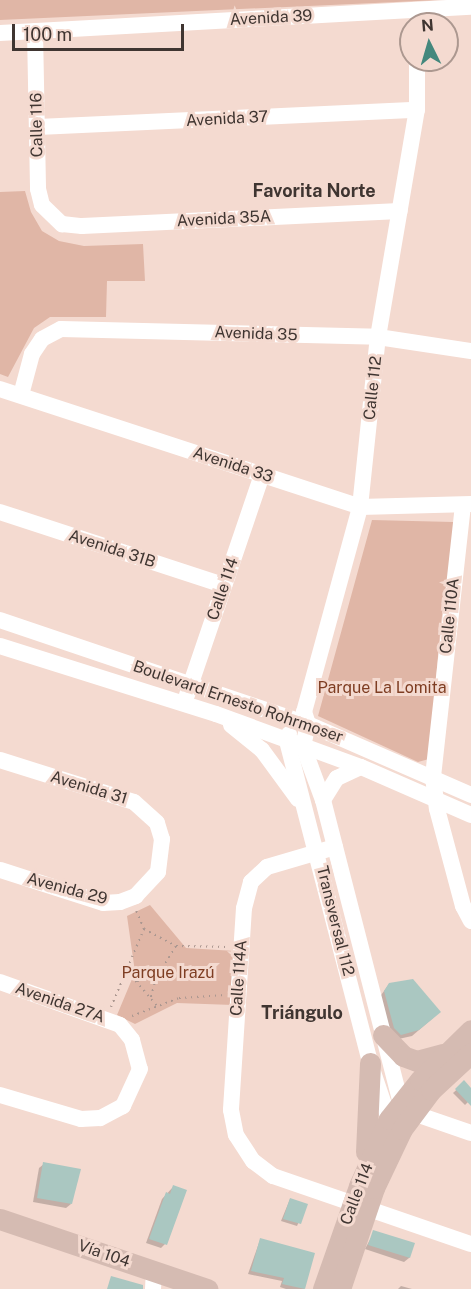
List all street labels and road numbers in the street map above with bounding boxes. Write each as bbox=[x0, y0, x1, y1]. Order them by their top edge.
street label: Avenida 39 bbox=[229, 6, 313, 30]
street label: Calle 116 bbox=[27, 92, 47, 158]
street label: Avenida 37 bbox=[185, 107, 269, 131]
street label: Avenida 35A bbox=[176, 207, 272, 231]
street label: Avenida 35 bbox=[214, 323, 298, 345]
street label: Calle 112 bbox=[360, 355, 386, 421]
street label: Avenida 33 bbox=[191, 443, 275, 487]
street label: Avenida 31B bbox=[66, 526, 158, 572]
street label: Calle 114 bbox=[203, 555, 243, 623]
street label: Calle 110A bbox=[436, 577, 464, 655]
street label: Boulevard Ernesto Rohrmoser bbox=[130, 657, 346, 747]
street label: Avenida 31 bbox=[48, 767, 130, 809]
street label: Transversal 112 bbox=[312, 864, 358, 978]
street label: Avenida 29 bbox=[25, 869, 109, 909]
street label: Calle 114A bbox=[227, 939, 251, 1017]
street label: Avenida 27A bbox=[13, 979, 107, 1027]
street label: Calle 114 bbox=[336, 1160, 378, 1228]
street label: Vía 104 bbox=[76, 1236, 132, 1272]

